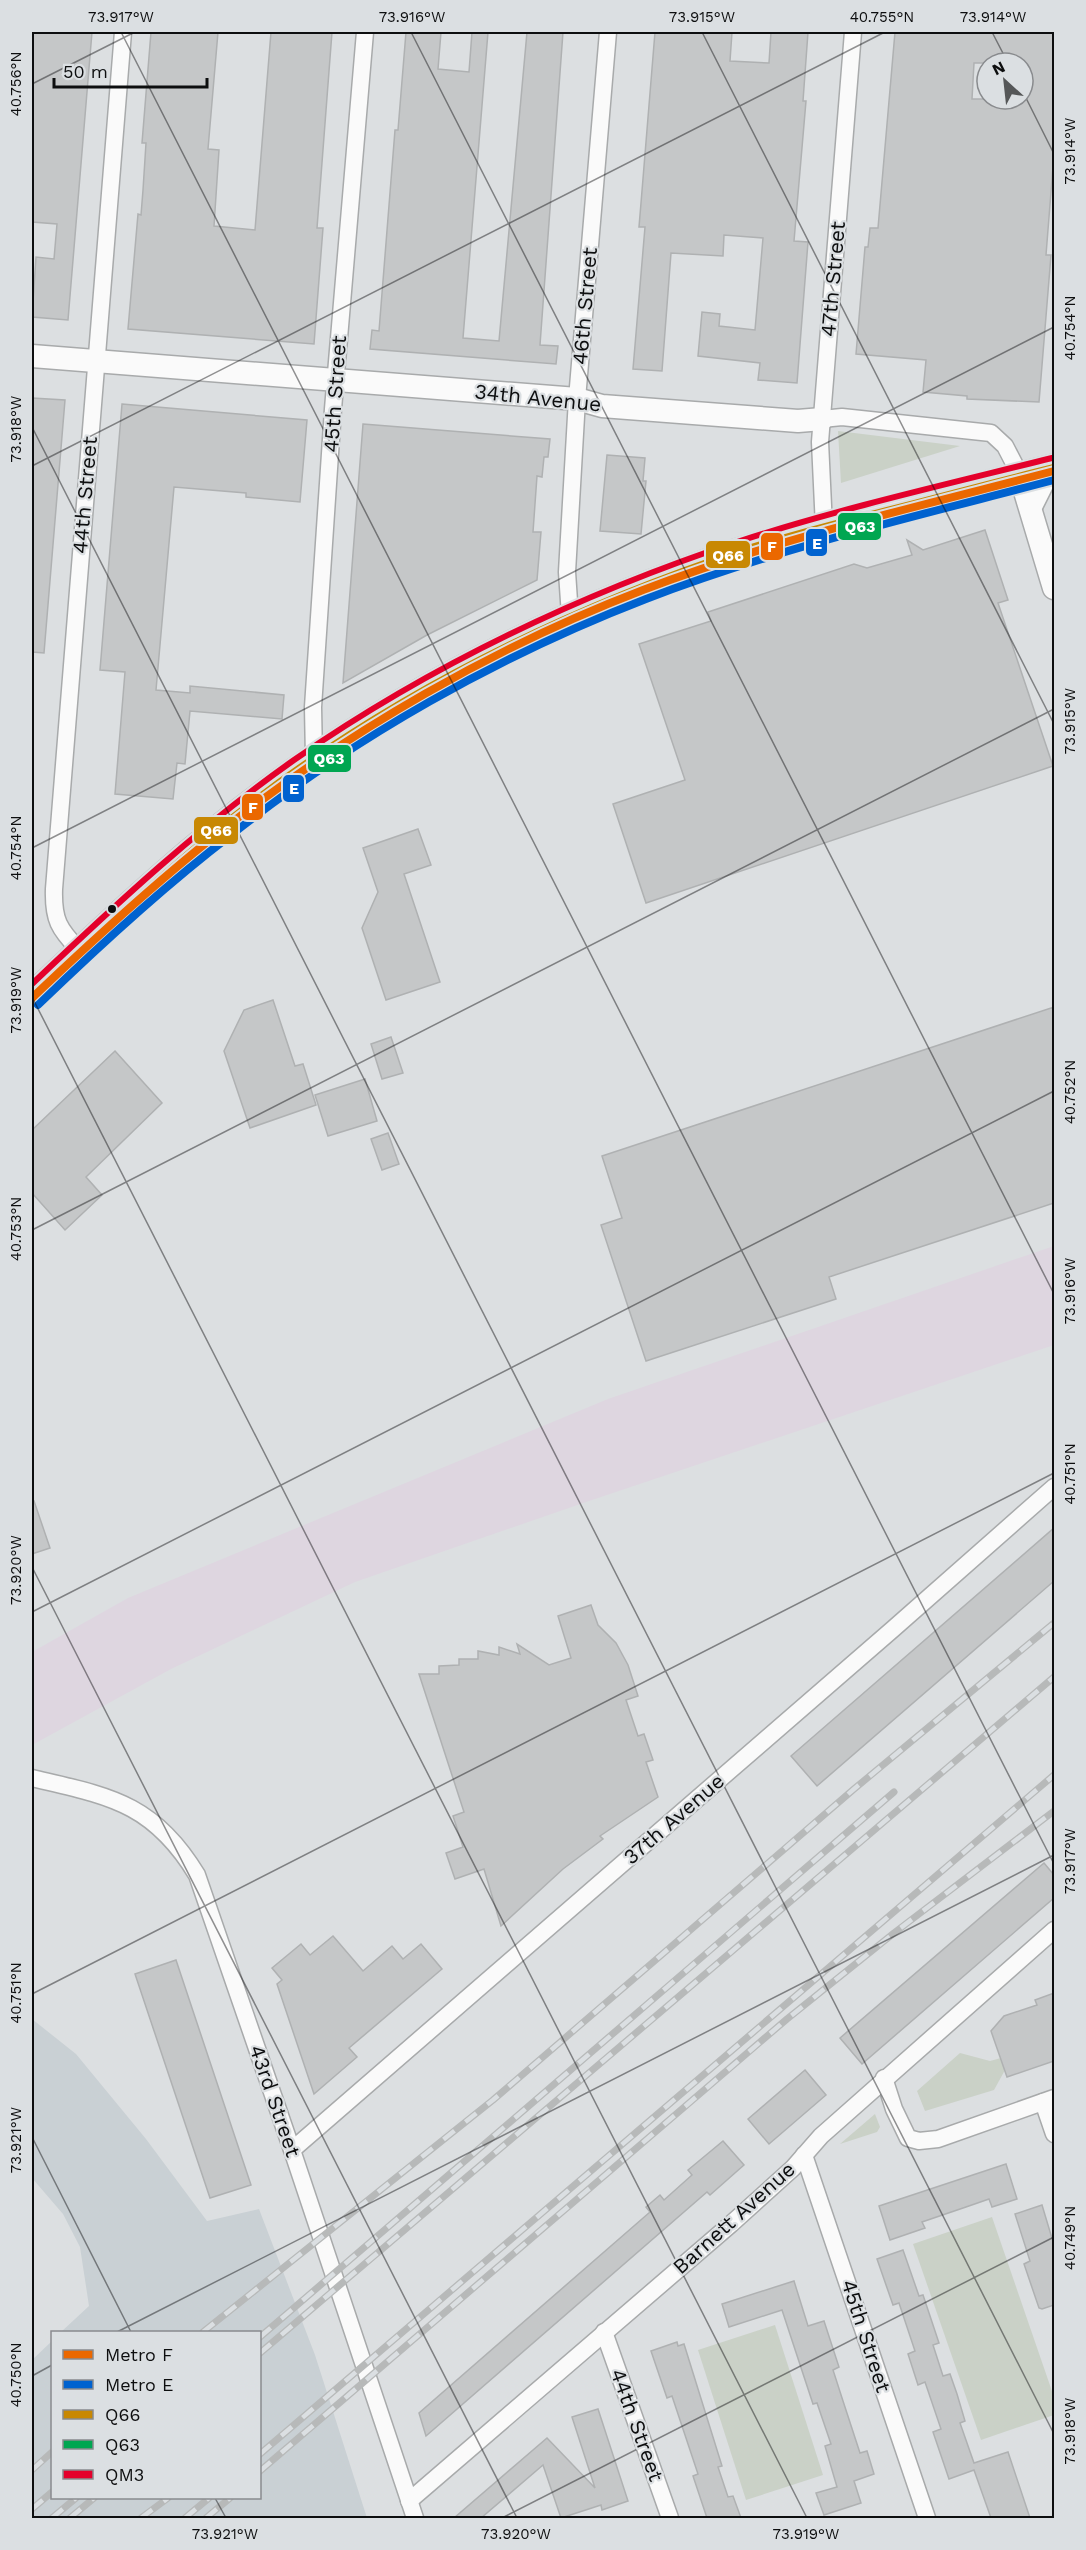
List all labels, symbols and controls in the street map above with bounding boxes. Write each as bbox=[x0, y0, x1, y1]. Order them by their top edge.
text: 73.917°W bbox=[88, 8, 154, 26]
text: 73.916°W bbox=[379, 8, 445, 26]
text: 73.915°W bbox=[669, 8, 735, 26]
text: 40.755°N bbox=[850, 8, 914, 26]
text: 73.914°W bbox=[960, 8, 1026, 26]
scale bar bbox=[54, 51, 207, 89]
north arrow bbox=[975, 51, 1035, 111]
text: 40.756°N bbox=[7, 52, 25, 117]
text: N bbox=[989, 57, 1008, 79]
text: 50 m bbox=[63, 61, 108, 82]
text: 73.914°W bbox=[1061, 118, 1079, 184]
street label: 47th Street bbox=[815, 220, 850, 338]
street label: 46th Street bbox=[567, 246, 602, 366]
text: 40.754°N bbox=[1061, 295, 1079, 361]
street label: 45th Street bbox=[318, 334, 351, 453]
street label: 34th Avenue bbox=[473, 378, 603, 417]
text: 73.918°W bbox=[7, 396, 25, 462]
street label: 44th Street bbox=[67, 435, 102, 555]
line badge: Q63 bbox=[837, 512, 882, 541]
text: Q63 bbox=[844, 517, 876, 536]
line badge: E bbox=[805, 528, 828, 557]
line badge: F bbox=[760, 532, 784, 561]
text: E bbox=[812, 534, 822, 553]
text: F bbox=[767, 537, 777, 556]
line badge: Q66 bbox=[705, 540, 751, 569]
text: Q66 bbox=[712, 546, 744, 565]
text: 73.915°W bbox=[1061, 688, 1079, 754]
line badge: Q63 bbox=[307, 744, 352, 773]
text: Q63 bbox=[313, 749, 345, 768]
line badge: E bbox=[282, 774, 305, 803]
text: E bbox=[289, 779, 299, 798]
line badge: F bbox=[241, 793, 264, 821]
text: F bbox=[248, 798, 258, 817]
text: 40.754°N bbox=[7, 815, 25, 881]
line badge: Q66 bbox=[193, 816, 239, 845]
text: Q66 bbox=[200, 821, 232, 840]
unlabelled marker bbox=[106, 903, 118, 915]
text: 73.919°W bbox=[7, 967, 25, 1033]
text: 40.752°N bbox=[1061, 1060, 1079, 1124]
text: 40.753°N bbox=[7, 1197, 25, 1261]
text: 73.916°W bbox=[1061, 1258, 1079, 1324]
text: 40.751°N bbox=[1061, 1443, 1079, 1505]
text: 73.920°W bbox=[7, 1535, 25, 1605]
street label: 37th Avenue bbox=[618, 1768, 729, 1869]
text: 73.917°W bbox=[1061, 1828, 1079, 1894]
text: 40.751°N bbox=[7, 1962, 25, 2024]
street label: 43rd Street bbox=[245, 2042, 306, 2160]
text: 73.921°W bbox=[7, 2107, 25, 2173]
street label: Barnett Avenue bbox=[667, 2156, 800, 2279]
text: 40.749°N bbox=[1061, 2206, 1079, 2270]
street label: 45th Street bbox=[836, 2276, 897, 2396]
legend bbox=[51, 2331, 261, 2499]
text: 40.750°N bbox=[7, 2342, 25, 2408]
text: Metro F bbox=[105, 2344, 173, 2365]
street label: 44th Street bbox=[606, 2365, 669, 2485]
text: Metro E bbox=[105, 2374, 173, 2395]
text: 73.918°W bbox=[1061, 2398, 1079, 2464]
text: Q66 bbox=[105, 2404, 140, 2425]
text: Q63 bbox=[105, 2434, 140, 2455]
text: QM3 bbox=[105, 2464, 144, 2485]
text: 73.921°W bbox=[192, 2525, 258, 2543]
text: 73.920°W bbox=[481, 2525, 551, 2543]
text: 73.919°W bbox=[773, 2525, 839, 2543]

